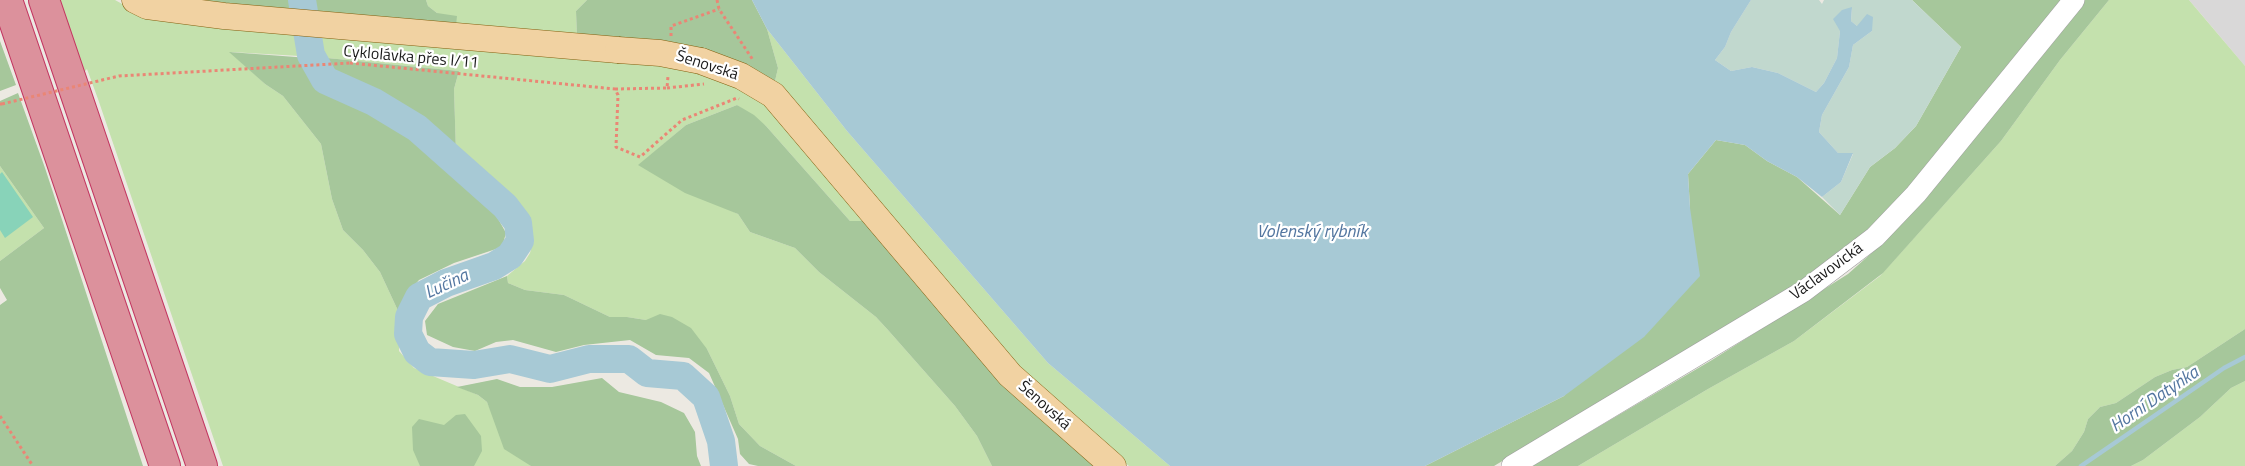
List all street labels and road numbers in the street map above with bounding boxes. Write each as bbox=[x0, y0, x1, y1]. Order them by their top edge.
street label: Cyklolávka přes I/11 bbox=[343, 43, 479, 73]
street label: Šenovská bbox=[673, 47, 741, 85]
street label: Václavovická bbox=[1787, 239, 1867, 305]
street label: Šenovská bbox=[1014, 377, 1074, 435]

